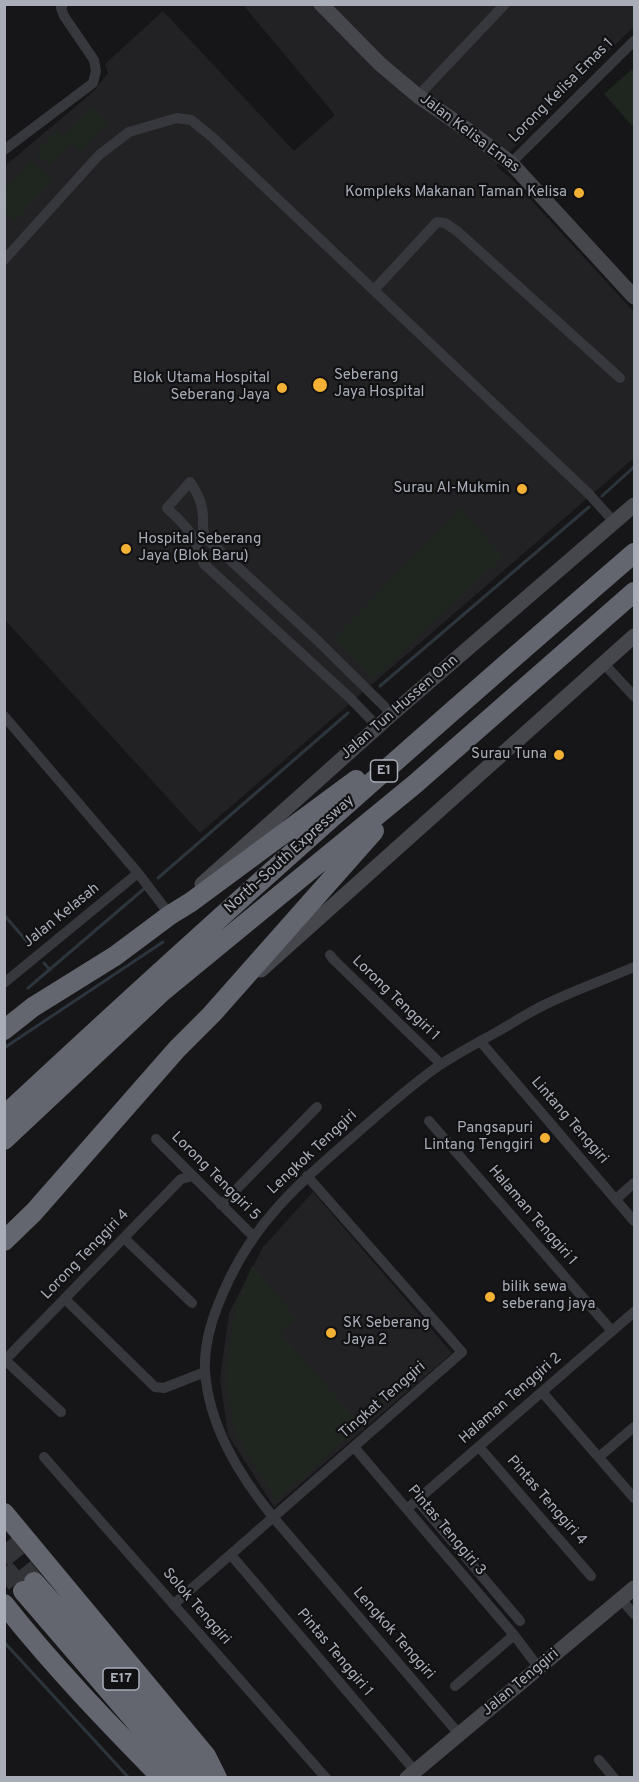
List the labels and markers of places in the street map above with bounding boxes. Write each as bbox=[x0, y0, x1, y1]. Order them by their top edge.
place label: Kompleks Makanan Taman Kelisa bbox=[345, 184, 567, 202]
marker: Kompleks Makanan Taman Kelisa bbox=[572, 186, 586, 200]
place label: Seberang Jaya Hospital bbox=[334, 367, 425, 402]
place label: Blok Utama Hospital Seberang Jaya bbox=[133, 370, 270, 405]
marker: Seberang Jaya Hospital bbox=[311, 376, 329, 394]
marker: Blok Utama Hospital Seberang Jaya bbox=[275, 381, 289, 395]
place label: Surau Al-Mukmin bbox=[394, 480, 510, 498]
marker: Surau Al-Mukmin bbox=[515, 482, 529, 496]
place label: Hospital Seberang Jaya (Blok Baru) bbox=[138, 531, 261, 566]
marker: Hospital Seberang Jaya (Blok Baru) bbox=[119, 542, 133, 556]
place label: Surau Tuna bbox=[471, 746, 547, 764]
marker: Surau Tuna bbox=[552, 748, 566, 762]
place label: Pangsapuri Lintang Tenggiri bbox=[424, 1120, 533, 1155]
marker: Pangsapuri Lintang Tenggiri bbox=[538, 1131, 552, 1145]
place label: bilik sewa seberang jaya bbox=[502, 1279, 595, 1314]
marker: bilik sewa seberang jaya bbox=[483, 1290, 497, 1304]
place label: SK Seberang Jaya 2 bbox=[343, 1315, 430, 1350]
marker: SK Seberang Jaya 2 bbox=[324, 1326, 338, 1340]

